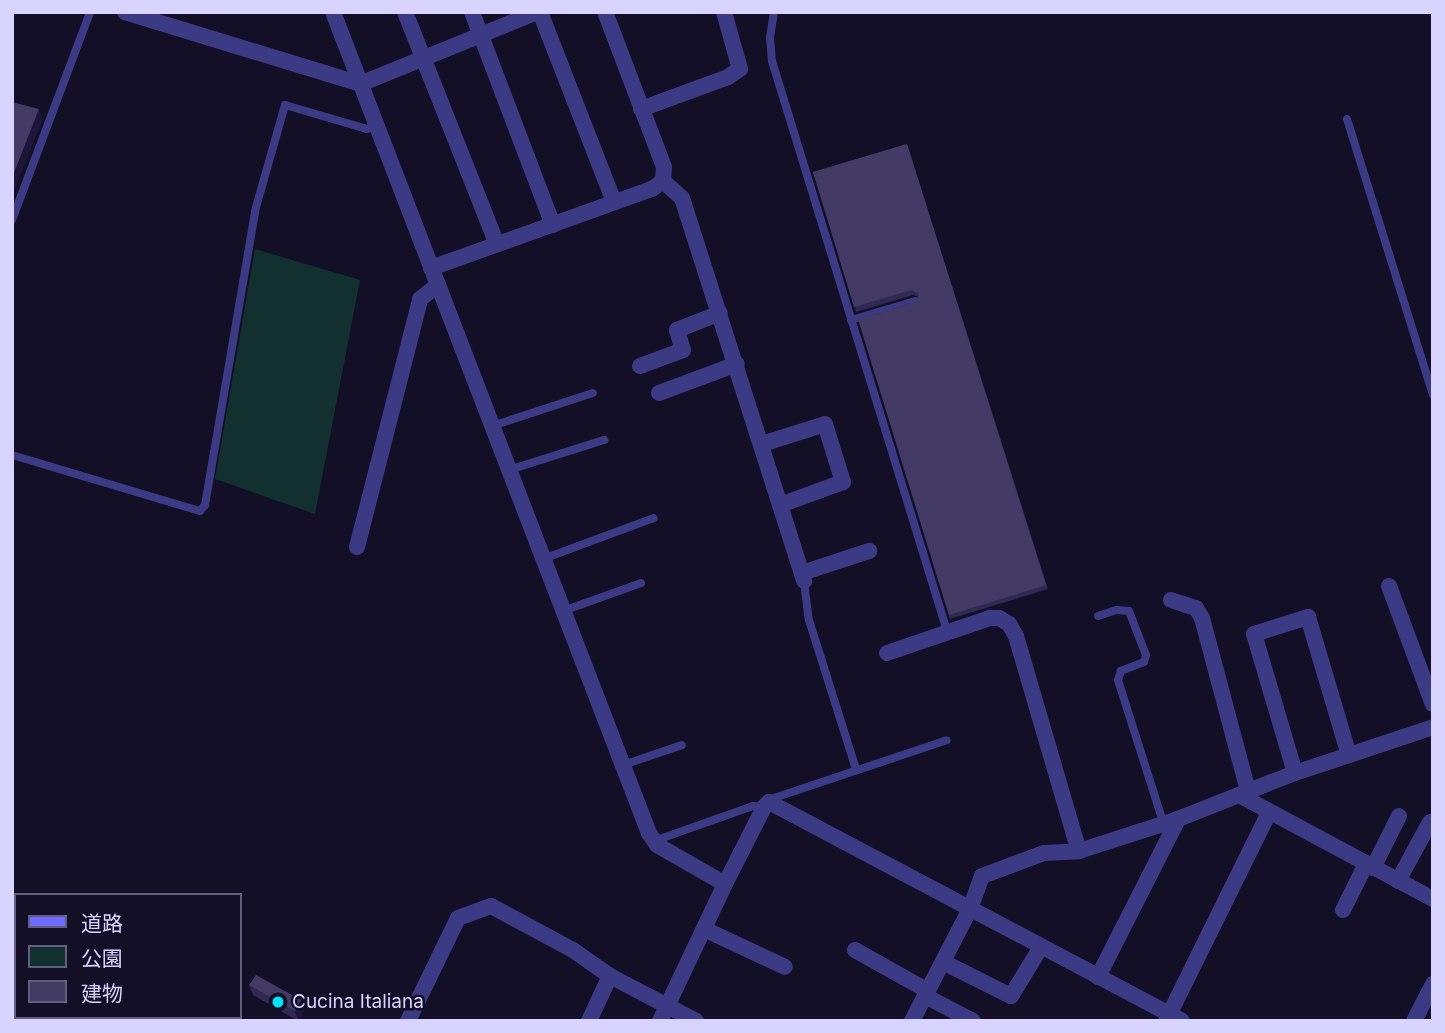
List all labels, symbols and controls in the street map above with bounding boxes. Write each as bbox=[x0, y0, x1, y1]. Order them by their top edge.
legend bbox=[14, 893, 242, 1019]
text: 道路 bbox=[81, 911, 123, 936]
text: 公園 bbox=[81, 946, 123, 971]
text: 建物 bbox=[81, 981, 123, 1006]
place label: Cucina Italiana bbox=[292, 991, 424, 1013]
marker: Cucina Italiana bbox=[270, 994, 286, 1010]

